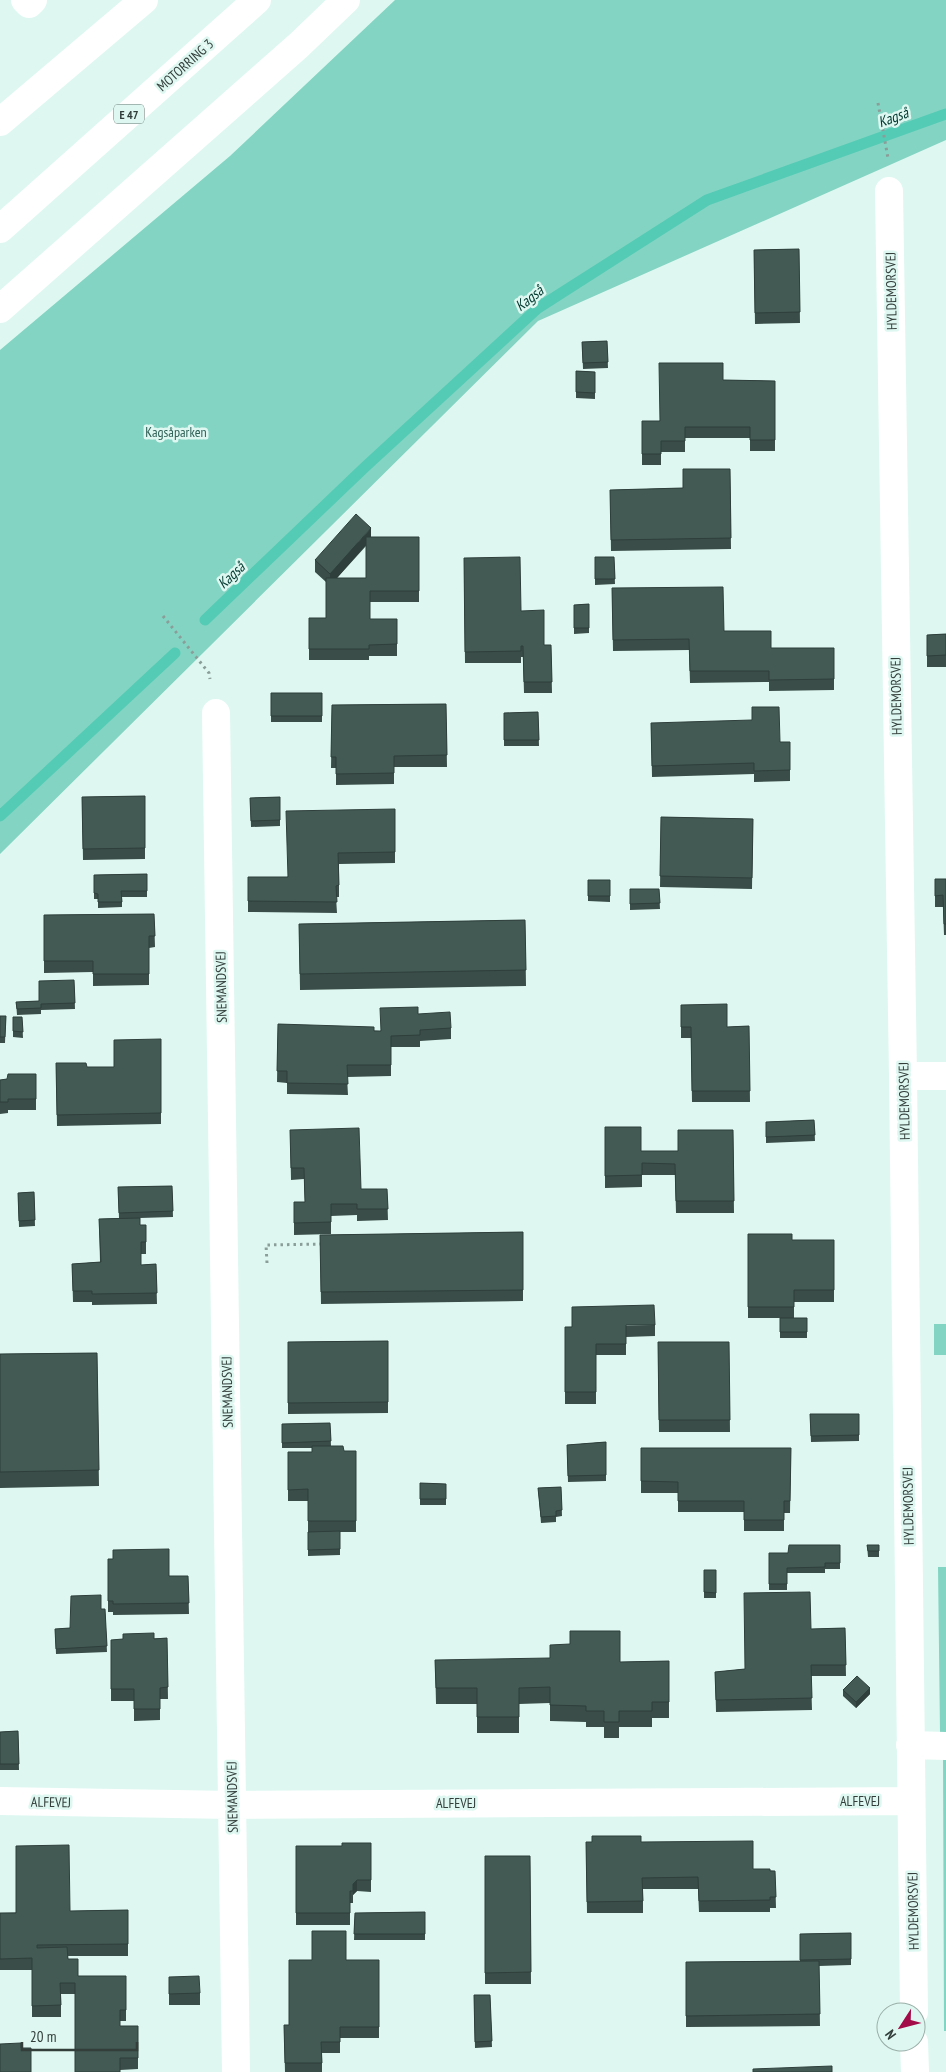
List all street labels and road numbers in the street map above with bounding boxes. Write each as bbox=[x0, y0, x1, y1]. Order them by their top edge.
street label: MOTORRING 3 bbox=[153, 35, 217, 95]
road number: E 47 bbox=[114, 105, 144, 124]
street label: HYLDEMORSVEJ bbox=[881, 252, 901, 330]
street label: HYLDEMORSVEJ bbox=[886, 657, 906, 735]
street label: SNEMANDSVEJ bbox=[211, 951, 231, 1023]
street label: HYLDEMORSVEJ bbox=[894, 1062, 914, 1140]
street label: SNEMANDSVEJ bbox=[217, 1356, 237, 1428]
street label: HYLDEMORSVEJ bbox=[898, 1467, 918, 1545]
street label: SNEMANDSVEJ bbox=[222, 1761, 242, 1833]
street label: ALFEVEJ bbox=[840, 1792, 880, 1810]
street label: ALFEVEJ bbox=[31, 1793, 71, 1811]
street label: ALFEVEJ bbox=[436, 1794, 476, 1812]
street label: HYLDEMORSVEJ bbox=[903, 1872, 923, 1950]

